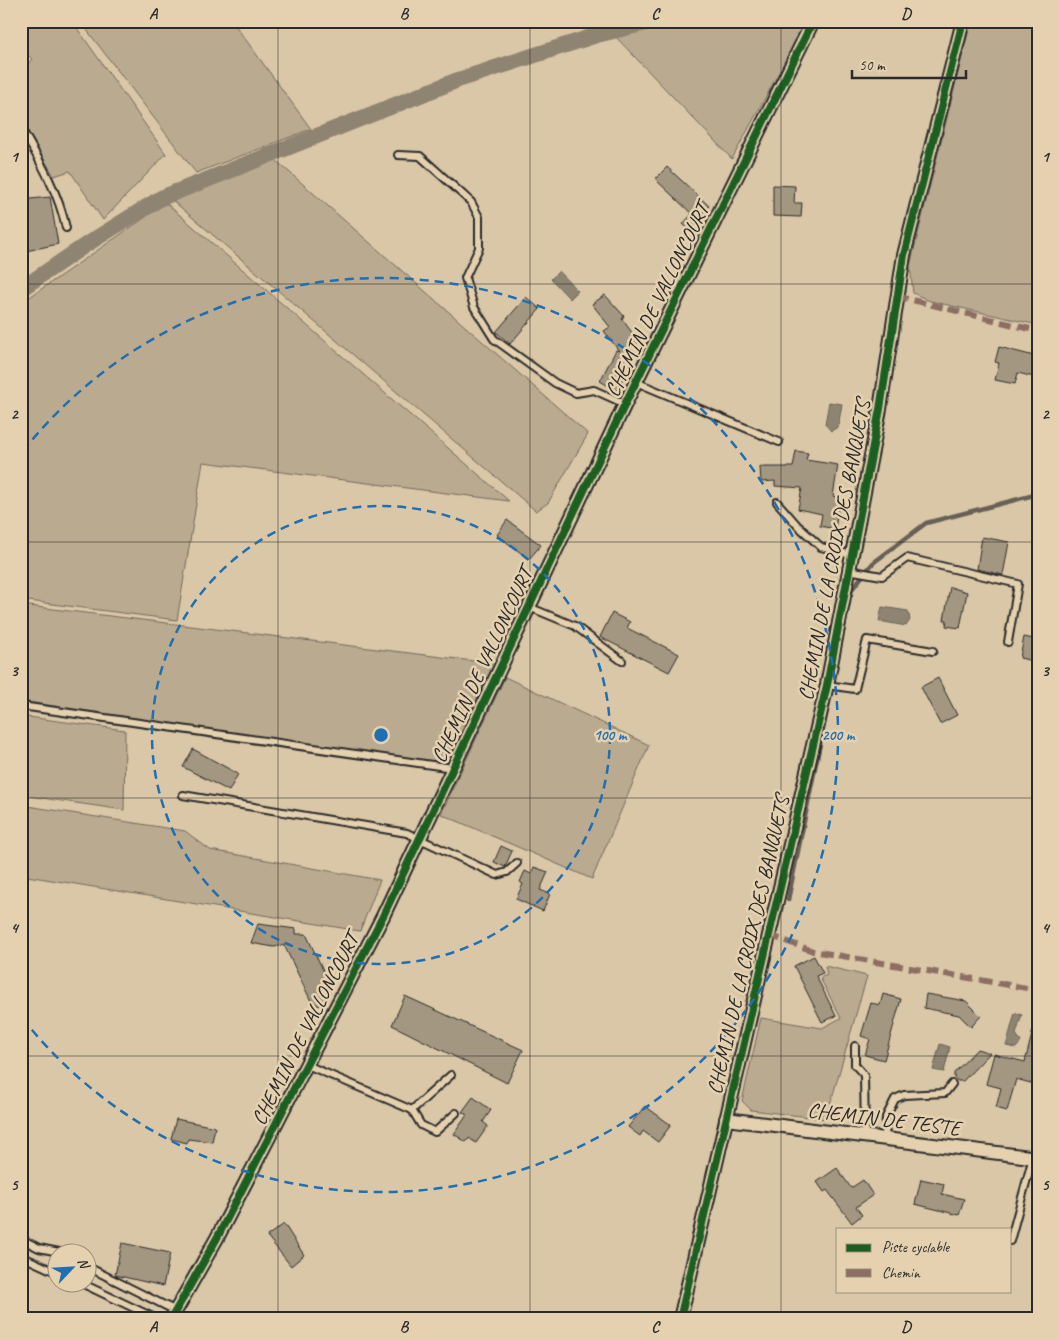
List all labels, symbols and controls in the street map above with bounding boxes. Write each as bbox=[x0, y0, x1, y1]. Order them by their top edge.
text: A bbox=[149, 4, 159, 24]
text: B bbox=[400, 4, 410, 24]
text: C bbox=[651, 4, 661, 24]
text: D bbox=[901, 4, 912, 24]
scale bar bbox=[852, 48, 965, 80]
text: 50 m bbox=[859, 56, 886, 75]
text: 1 bbox=[10, 147, 19, 167]
text: 1 bbox=[1041, 147, 1050, 167]
street label: CHEMIN DE VALLONCOURT bbox=[599, 194, 717, 401]
street label: CHEMIN DE LA CROIX DES BANQUETS bbox=[792, 394, 877, 702]
text: 2 bbox=[10, 404, 19, 424]
text: 2 bbox=[1041, 404, 1050, 424]
street label: CHEMIN DE VALLONCOURT bbox=[425, 559, 541, 766]
text: 3 bbox=[10, 661, 19, 681]
text: 3 bbox=[1041, 661, 1050, 681]
centre of rings bbox=[372, 726, 390, 744]
text: 100 m bbox=[594, 726, 628, 745]
text: 200 m bbox=[822, 726, 856, 745]
street label: CHEMIN DE LA CROIX DES BANQUETS bbox=[701, 790, 796, 1097]
text: 4 bbox=[10, 918, 19, 938]
text: 4 bbox=[1041, 918, 1050, 938]
street label: CHEMIN DE VALLONCOURT bbox=[245, 924, 367, 1129]
street label: CHEMIN DE TESTE bbox=[806, 1097, 964, 1142]
text: 5 bbox=[11, 1175, 20, 1195]
text: 5 bbox=[1042, 1175, 1051, 1195]
legend bbox=[836, 1228, 1012, 1292]
text: Piste cyclable bbox=[882, 1238, 950, 1257]
north arrow bbox=[48, 1242, 98, 1292]
text: N bbox=[74, 1255, 94, 1272]
text: Chemin bbox=[882, 1264, 921, 1283]
text: A bbox=[149, 1317, 159, 1337]
text: B bbox=[400, 1317, 410, 1337]
text: C bbox=[651, 1317, 661, 1337]
text: D bbox=[901, 1317, 912, 1337]

